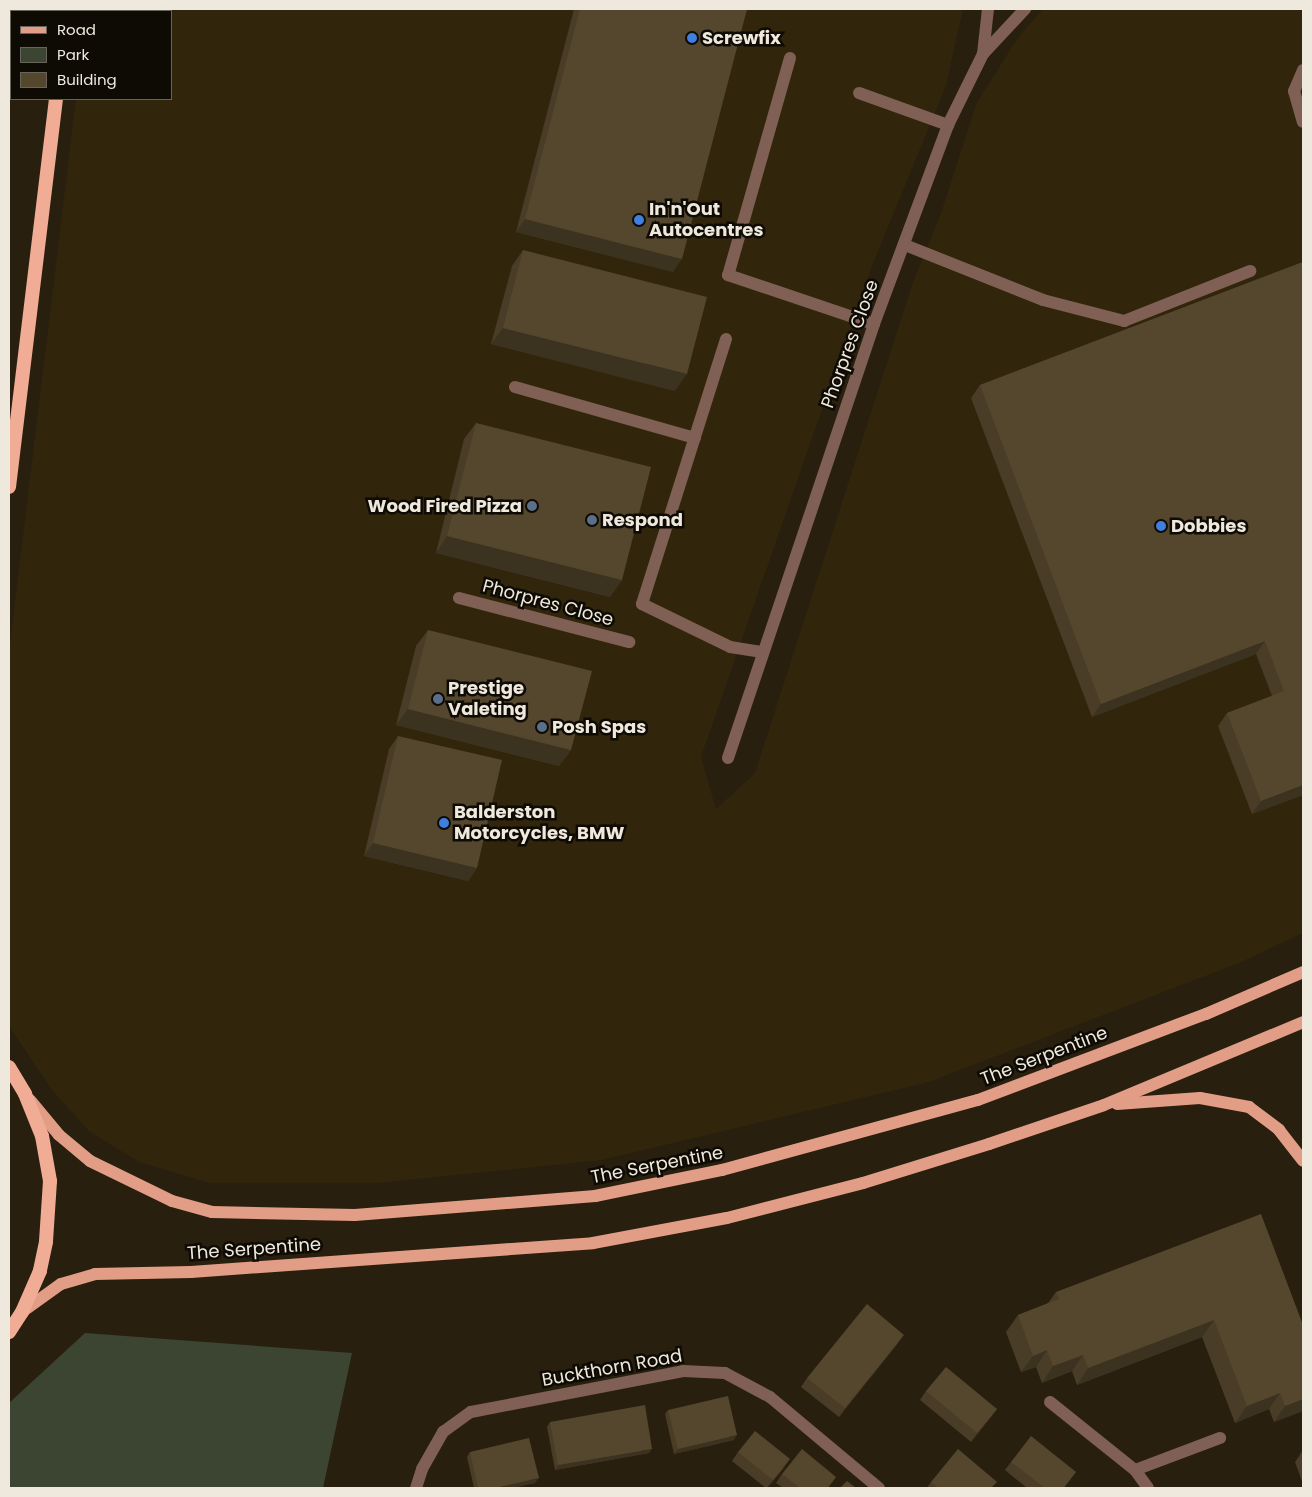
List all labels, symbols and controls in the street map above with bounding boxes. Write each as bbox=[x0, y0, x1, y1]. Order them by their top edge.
legend bbox=[10, 10, 172, 100]
text: Road bbox=[57, 19, 96, 40]
place label: Screwfix bbox=[702, 27, 781, 49]
marker: Screwfix bbox=[686, 32, 698, 44]
text: Park bbox=[57, 44, 89, 65]
text: Building bbox=[57, 69, 117, 90]
place label: In'n'Out Autocentres bbox=[649, 199, 763, 242]
marker: In'n'Out Autocentres bbox=[633, 214, 645, 226]
street label: Phorpres Close bbox=[817, 277, 883, 411]
place label: Wood Fired Pizza bbox=[367, 495, 522, 517]
marker: Wood Fired Pizza bbox=[526, 500, 538, 512]
place label: Respond bbox=[602, 509, 683, 531]
marker: Respond bbox=[586, 514, 598, 526]
place label: Dobbies bbox=[1171, 515, 1246, 537]
marker: Dobbies bbox=[1155, 520, 1167, 532]
street label: Phorpres Close bbox=[480, 575, 616, 631]
place label: Prestige Valeting bbox=[448, 678, 527, 721]
marker: Prestige Valeting bbox=[432, 693, 444, 705]
place label: Posh Spas bbox=[552, 716, 646, 738]
marker: Posh Spas bbox=[536, 721, 548, 733]
place label: Balderston Motorcycles, BMW bbox=[454, 802, 624, 844]
marker: Balderston Motorcycles, BMW bbox=[438, 817, 450, 829]
street label: The Serpentine bbox=[977, 1022, 1111, 1090]
street label: The Serpentine bbox=[589, 1142, 725, 1188]
street label: The Serpentine bbox=[186, 1234, 322, 1264]
street label: Buckthorn Road bbox=[540, 1345, 684, 1391]

